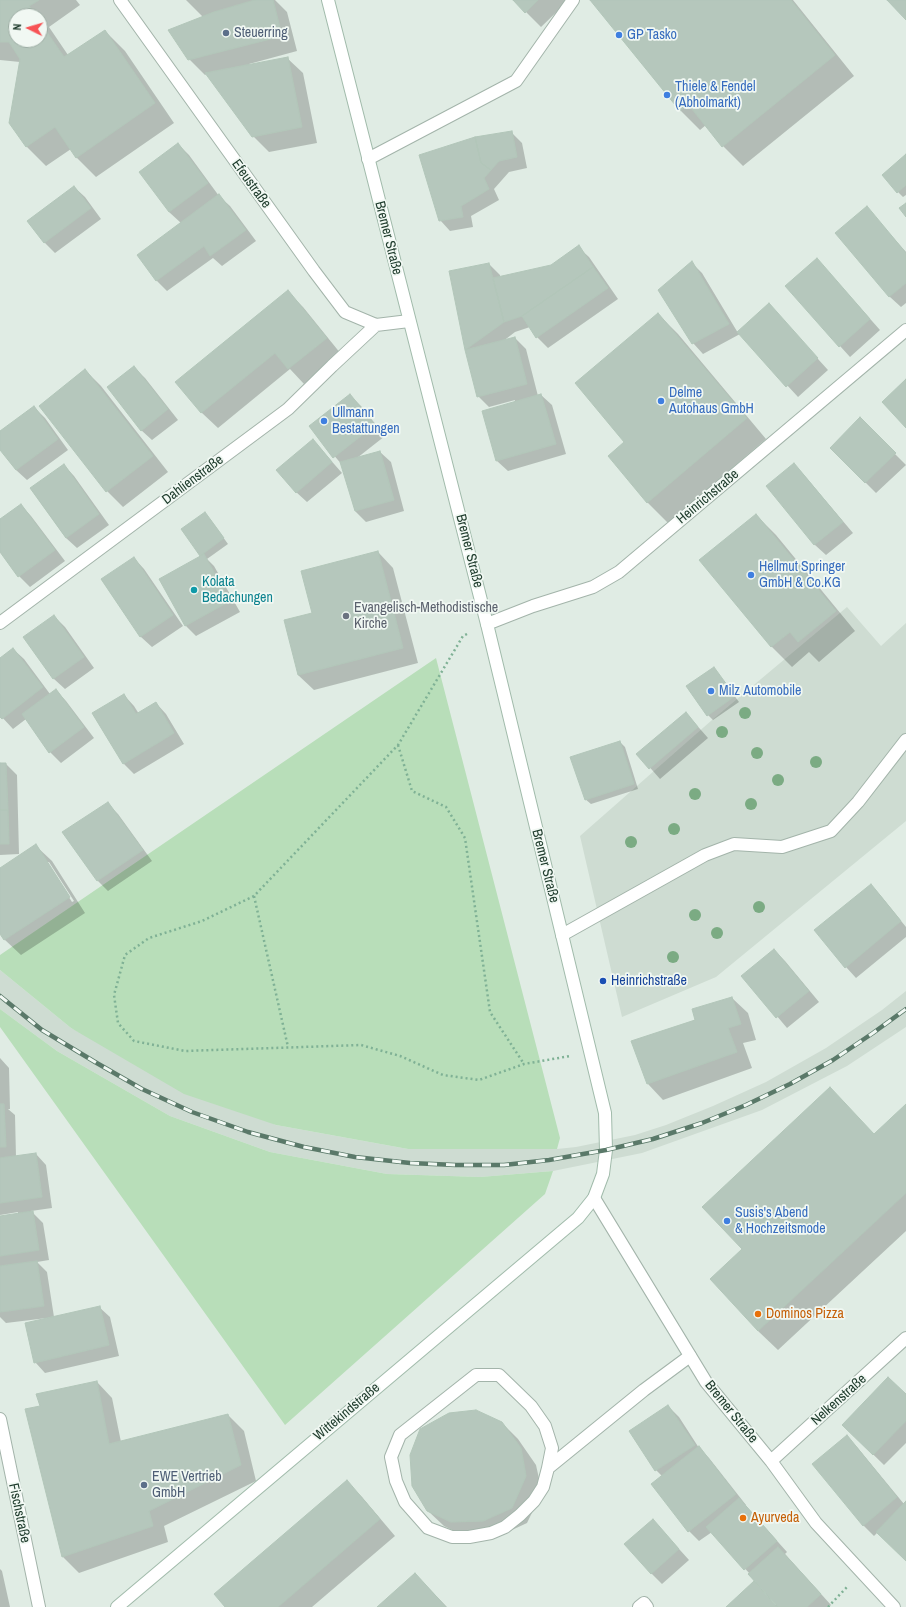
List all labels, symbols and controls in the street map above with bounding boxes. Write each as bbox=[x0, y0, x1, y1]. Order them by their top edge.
north arrow bbox=[8, 8, 48, 48]
text: N bbox=[10, 23, 24, 31]
place label: Steuerring bbox=[234, 25, 288, 41]
place label: GP Tasko bbox=[627, 27, 677, 43]
marker: Steuerring bbox=[221, 28, 231, 38]
marker: GP Tasko bbox=[614, 30, 624, 40]
place label: Thiele & Fendel (Abholmarkt) bbox=[675, 79, 755, 112]
marker: Thiele & Fendel (Abholmarkt) bbox=[662, 90, 672, 100]
street label: Efeustraße bbox=[228, 156, 274, 212]
street label: Bremer Straße bbox=[371, 199, 405, 277]
place label: Delme Autohaus GmbH bbox=[669, 385, 754, 418]
marker: Delme Autohaus GmbH bbox=[656, 396, 666, 406]
place label: Ullmann Bestattungen bbox=[332, 405, 400, 438]
marker: Ullmann Bestattungen bbox=[319, 416, 329, 426]
street label: Dahlienstraße bbox=[159, 452, 227, 508]
street label: Heinrichstraße bbox=[674, 466, 742, 528]
street label: Bremer Straße bbox=[452, 512, 486, 590]
place label: Hellmut Springer GmbH & Co.KG bbox=[759, 559, 845, 592]
marker: Hellmut Springer GmbH & Co.KG bbox=[746, 570, 756, 580]
place label: Kolata Bedachungen bbox=[202, 574, 273, 606]
marker: Kolata Bedachungen bbox=[189, 585, 199, 595]
place label: Evangelisch-Methodistische Kirche bbox=[354, 600, 498, 632]
marker: Evangelisch-Methodistische Kirche bbox=[341, 611, 351, 621]
place label: Milz Automobile bbox=[719, 683, 801, 699]
marker: Milz Automobile bbox=[706, 686, 716, 696]
street label: Bremer Straße bbox=[528, 827, 562, 905]
place label: Heinrichstraße bbox=[611, 973, 687, 989]
marker: Heinrichstraße bbox=[598, 976, 608, 986]
place label: Susis's Abend & Hochzeitsmode bbox=[735, 1205, 826, 1238]
marker: Susis's Abend & Hochzeitsmode bbox=[722, 1216, 732, 1226]
place label: Dominos Pizza bbox=[766, 1306, 844, 1322]
marker: Dominos Pizza bbox=[753, 1309, 763, 1319]
street label: Nelkenstraße bbox=[808, 1371, 870, 1429]
street label: Bremer Straße bbox=[701, 1377, 761, 1447]
street label: Wittekindstraße bbox=[311, 1380, 383, 1444]
place label: EWE Vertrieb GmbH bbox=[152, 1469, 222, 1502]
marker: EWE Vertrieb GmbH bbox=[139, 1480, 149, 1490]
street label: Fischstraße bbox=[4, 1482, 34, 1544]
place label: Ayurveda bbox=[751, 1510, 799, 1526]
marker: Ayurveda bbox=[738, 1513, 748, 1523]

